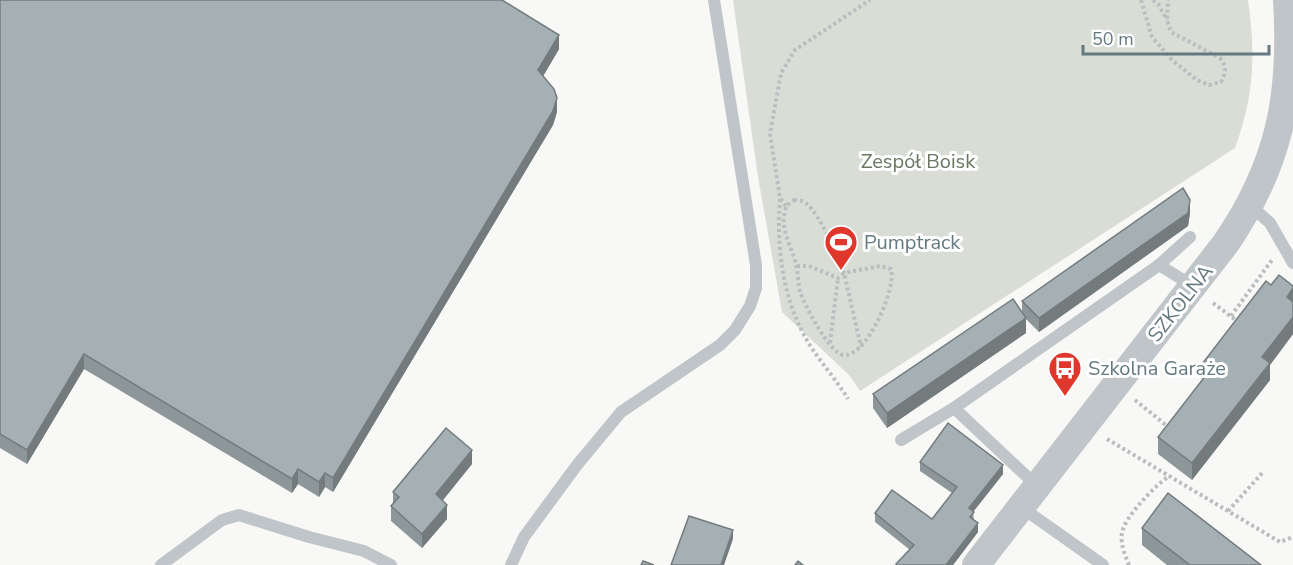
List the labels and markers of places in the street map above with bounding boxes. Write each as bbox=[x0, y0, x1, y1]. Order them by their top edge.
sports icon: Pumptrack bbox=[823, 224, 859, 271]
place label: Pumptrack bbox=[864, 229, 961, 256]
bus stop icon: Szkolna Garaże bbox=[1047, 350, 1083, 397]
place label: Szkolna Garaże bbox=[1088, 355, 1226, 382]

